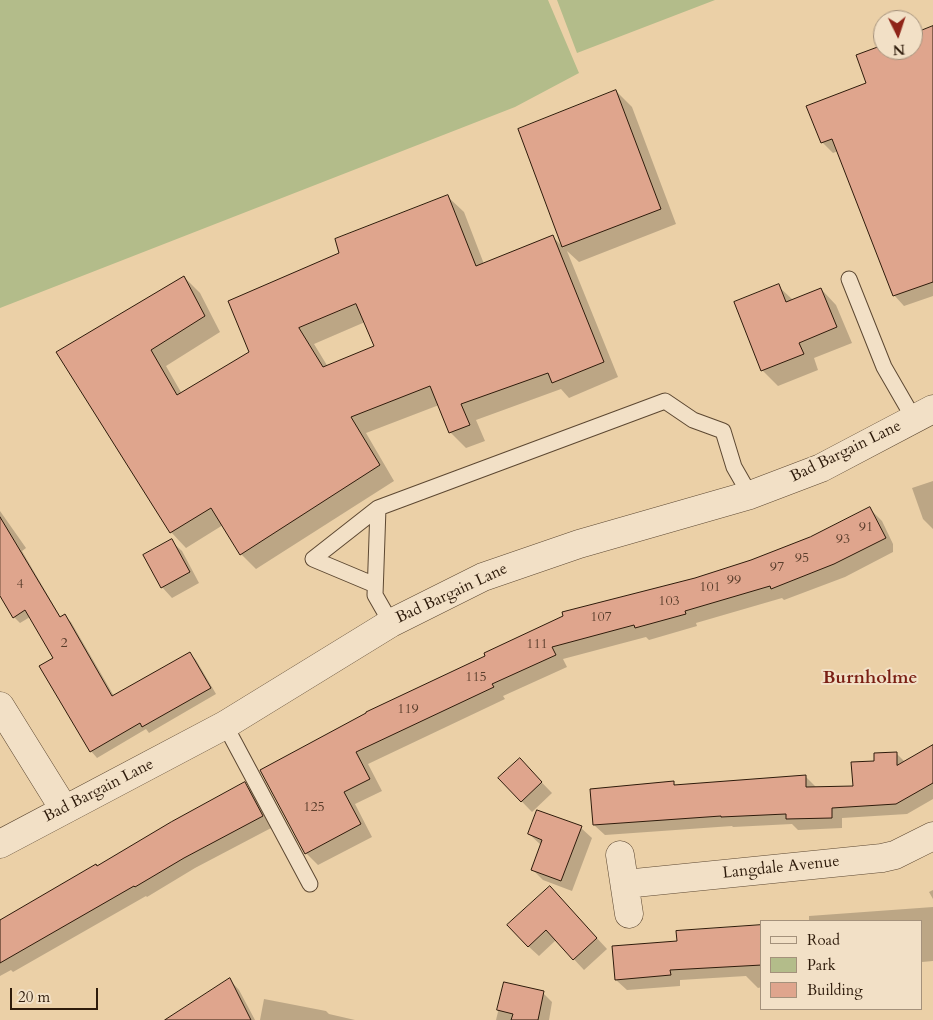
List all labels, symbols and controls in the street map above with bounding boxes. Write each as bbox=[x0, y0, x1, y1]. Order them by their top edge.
north arrow bbox=[873, 10, 923, 60]
text: N bbox=[892, 40, 906, 59]
street label: Bad Bargain Lane bbox=[787, 417, 905, 487]
house number: 91 bbox=[859, 520, 873, 536]
house number: 93 bbox=[836, 532, 850, 548]
house number: 95 bbox=[795, 551, 809, 567]
street label: Bad Bargain Lane bbox=[393, 560, 511, 628]
house number: 97 bbox=[770, 560, 784, 576]
house number: 99 bbox=[727, 573, 741, 589]
house number: 4 bbox=[16, 577, 24, 593]
house number: 101 bbox=[699, 580, 721, 596]
house number: 103 bbox=[658, 594, 680, 610]
house number: 107 bbox=[590, 610, 612, 626]
house number: 2 bbox=[60, 636, 68, 652]
house number: 111 bbox=[526, 637, 548, 653]
district label: Burnholme bbox=[823, 668, 917, 690]
house number: 115 bbox=[465, 670, 487, 686]
house number: 119 bbox=[397, 702, 419, 718]
street label: Bad Bargain Lane bbox=[41, 755, 157, 827]
house number: 125 bbox=[303, 800, 325, 816]
street label: Langdale Avenue bbox=[722, 852, 840, 884]
legend bbox=[760, 920, 923, 1010]
text: Road bbox=[807, 930, 840, 950]
text: Park bbox=[807, 955, 836, 975]
scale bar bbox=[12, 978, 100, 1010]
text: Building bbox=[807, 980, 863, 1000]
text: 20 m bbox=[18, 987, 50, 1007]

